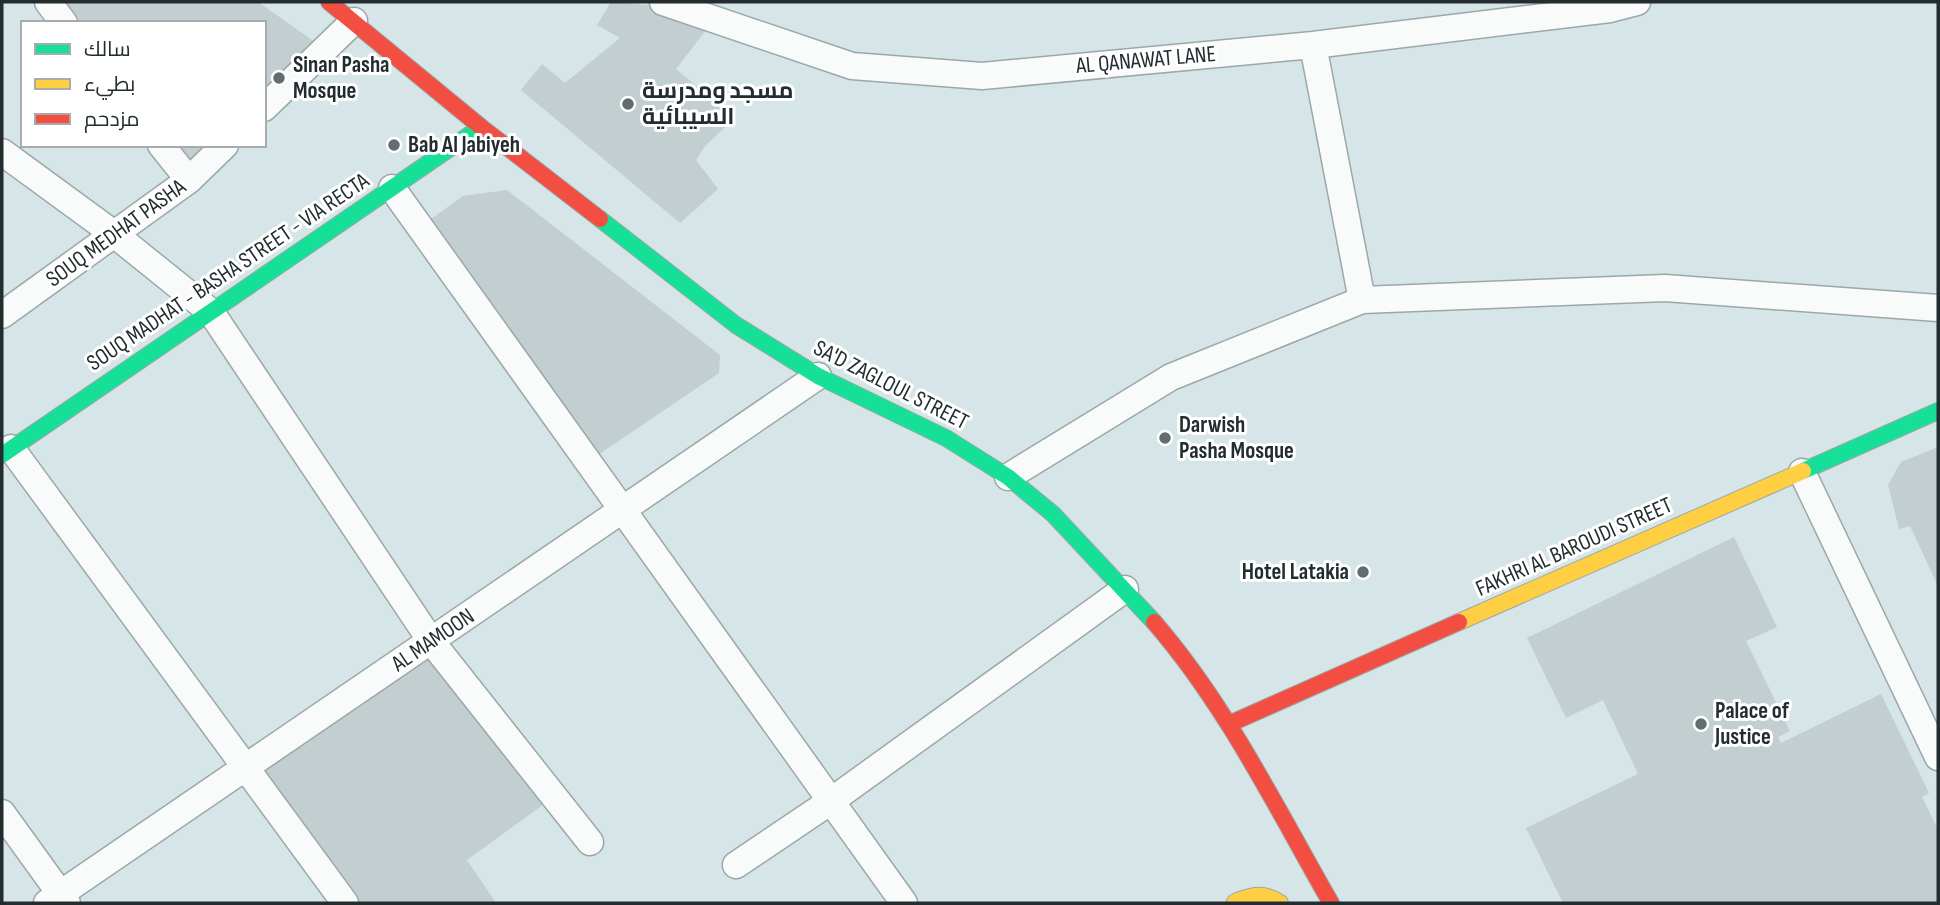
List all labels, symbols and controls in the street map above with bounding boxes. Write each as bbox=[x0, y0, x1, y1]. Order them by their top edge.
legend bbox=[21, 21, 266, 147]
text: سالك bbox=[84, 37, 131, 62]
street label: AL QANAWAT LANE bbox=[1074, 40, 1217, 80]
place label: Sinan Pasha Mosque bbox=[293, 51, 390, 105]
marker: Sinan Pasha Mosque bbox=[271, 70, 287, 86]
text: بطيء bbox=[84, 72, 135, 100]
place label: مسجد ومدرسة السيبائية bbox=[642, 77, 793, 131]
marker: مسجد ومدرسة السيبائية bbox=[620, 96, 636, 112]
text: مزدحم bbox=[84, 107, 139, 133]
place label: Bab Al Jabiyeh bbox=[408, 131, 520, 159]
marker: Bab Al Jabiyeh bbox=[386, 137, 402, 153]
street label: SOUQ MADHAT - BASHA STREET - VIA RECTA bbox=[82, 167, 375, 377]
street label: SOUQ MEDHAT PASHA bbox=[41, 173, 191, 293]
street label: SA'D ZAGLOUL STREET bbox=[809, 334, 973, 436]
place label: Darwish Pasha Mosque bbox=[1179, 411, 1294, 465]
marker: Darwish Pasha Mosque bbox=[1157, 430, 1173, 446]
street label: FAKHRI AL BAROUDI STREET bbox=[1471, 491, 1677, 603]
place label: Hotel Latakia bbox=[1242, 558, 1349, 586]
marker: Hotel Latakia bbox=[1355, 564, 1371, 580]
street label: AL MAMOON bbox=[386, 602, 480, 678]
place label: Palace of Justice bbox=[1714, 697, 1790, 751]
marker: Palace of Justice bbox=[1693, 716, 1709, 732]

